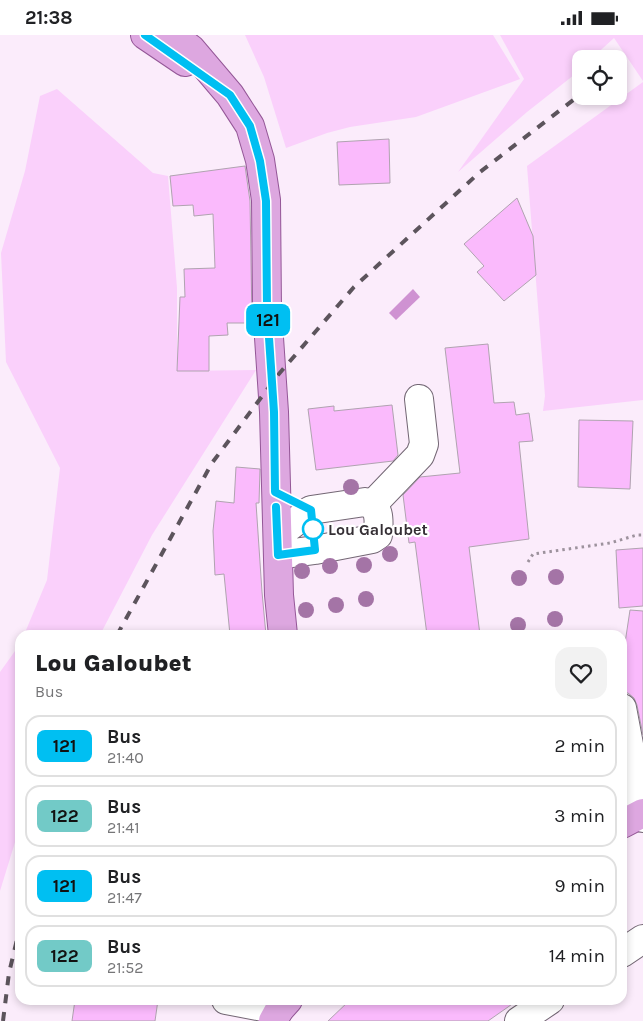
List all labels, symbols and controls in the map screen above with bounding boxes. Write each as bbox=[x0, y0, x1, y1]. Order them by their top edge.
text: 21:38 bbox=[25, 7, 73, 29]
map controls bbox=[572, 50, 627, 105]
button: locate bbox=[572, 50, 627, 105]
line badge: 121 bbox=[239, 304, 297, 336]
text: 121 bbox=[256, 309, 280, 331]
marker: Lou Galoubet bbox=[302, 518, 324, 540]
place label: Lou Galoubet bbox=[328, 520, 428, 539]
button: heart bbox=[555, 647, 607, 699]
text: Lou Galoubet bbox=[35, 649, 192, 677]
text: Bus bbox=[35, 682, 63, 701]
text: Bus bbox=[107, 726, 141, 748]
text: 121 bbox=[53, 735, 76, 757]
text: 2 min bbox=[555, 735, 605, 757]
text: 21:40 bbox=[107, 748, 144, 767]
text: Bus bbox=[107, 796, 141, 818]
text: 122 bbox=[50, 805, 79, 827]
text: 3 min bbox=[554, 805, 605, 827]
text: 21:41 bbox=[107, 818, 139, 837]
text: Bus bbox=[107, 866, 141, 888]
text: 121 bbox=[53, 875, 76, 897]
text: 9 min bbox=[555, 875, 605, 897]
text: 21:47 bbox=[107, 888, 142, 907]
text: Bus bbox=[107, 936, 141, 958]
text: 122 bbox=[50, 945, 79, 967]
text: 14 min bbox=[549, 945, 605, 967]
text: 21:52 bbox=[107, 958, 144, 977]

